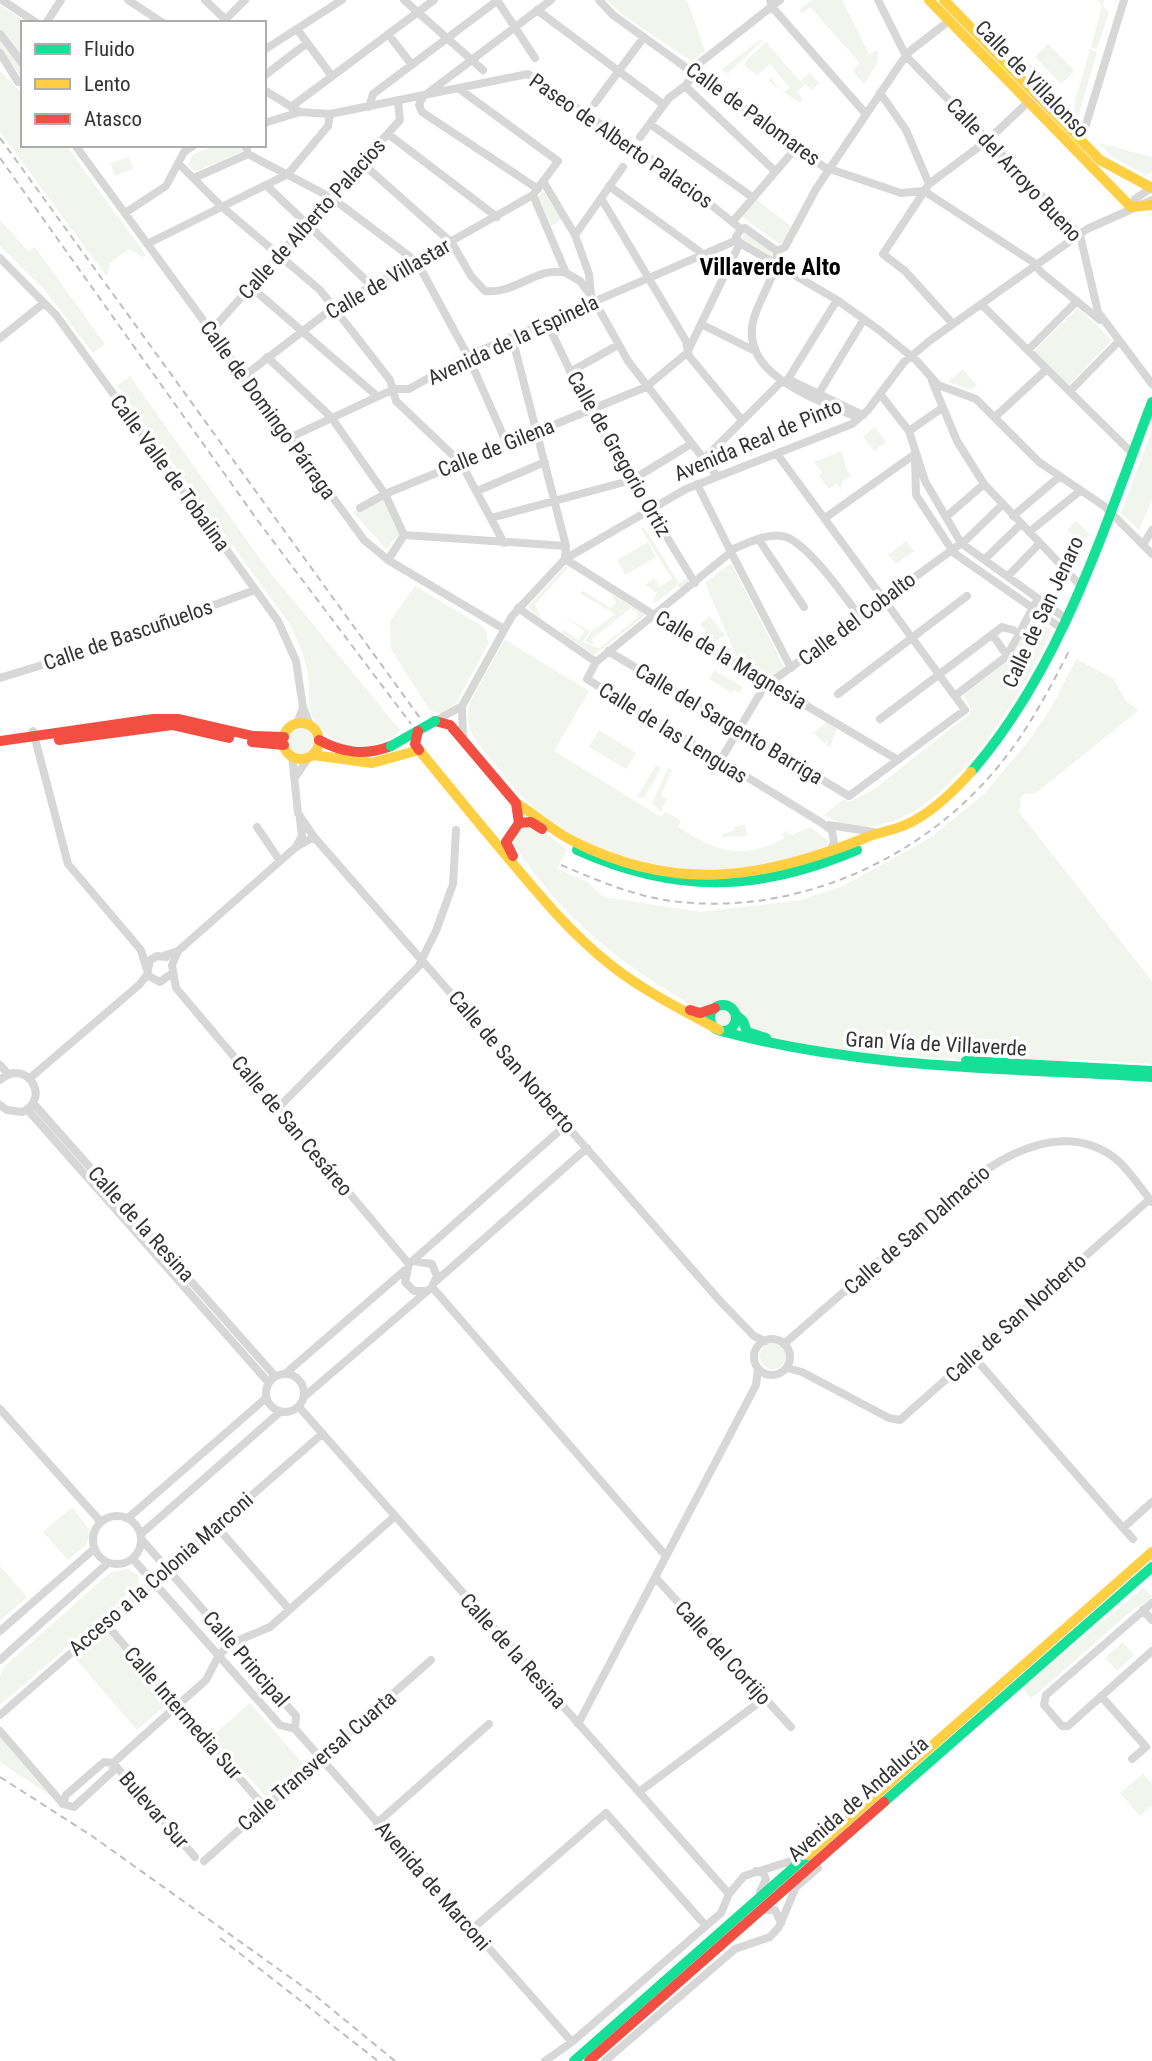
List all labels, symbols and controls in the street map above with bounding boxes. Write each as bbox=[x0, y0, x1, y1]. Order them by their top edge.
street label: Calle de Villalonso bbox=[970, 16, 1094, 142]
legend bbox=[21, 21, 266, 147]
text: Fluido bbox=[84, 37, 135, 61]
street label: Calle de Palomares bbox=[681, 57, 825, 171]
street label: Paseo de Alberto Palacios bbox=[525, 69, 717, 213]
text: Lento bbox=[84, 72, 131, 96]
street label: Calle del Arroyo Bueno bbox=[941, 93, 1087, 247]
text: Atasco bbox=[84, 107, 142, 131]
street label: Calle de Alberto Palacios bbox=[234, 134, 390, 304]
street label: Calle de Villastar bbox=[321, 234, 455, 324]
district label: Villaverde Alto bbox=[699, 253, 841, 281]
street label: Avenida de la Espinela bbox=[424, 290, 602, 390]
street label: Calle de Domingo Párraga bbox=[195, 316, 341, 504]
street label: Calle de Gregorio Ortiz bbox=[562, 367, 676, 541]
street label: Calle Valle de Tobalina bbox=[105, 390, 235, 556]
street label: Avenida Real de Pinto bbox=[671, 394, 845, 486]
street label: Calle de Gilena bbox=[434, 414, 558, 482]
street label: Calle de San Jenaro bbox=[997, 532, 1089, 692]
street label: Calle del Cobalto bbox=[794, 567, 920, 671]
street label: Calle de Bascuñuelos bbox=[40, 595, 216, 675]
street label: Calle de la Magnesia bbox=[651, 605, 811, 715]
street label: Calle del Sargento Barriga bbox=[631, 658, 827, 790]
street label: Calle de las Lenguas bbox=[594, 678, 752, 788]
street label: Calle de San Norberto bbox=[444, 986, 580, 1138]
street label: Gran Vía de Villaverde bbox=[845, 1027, 1027, 1061]
street label: Calle de San Cesáreo bbox=[226, 1051, 358, 1201]
street label: Calle de San Dalmacio bbox=[839, 1160, 995, 1300]
street label: Calle de la Resina bbox=[83, 1161, 199, 1287]
street label: Calle de San Norberto bbox=[941, 1249, 1091, 1387]
street label: Acceso a la Colonia Marconi bbox=[64, 1488, 258, 1660]
street label: Calle de la Resina bbox=[455, 1588, 571, 1714]
street label: Calle del Cortijo bbox=[670, 1596, 776, 1710]
street label: Calle Principal bbox=[198, 1606, 294, 1712]
street label: Calle Intermedia Sur bbox=[119, 1642, 247, 1784]
street label: Calle Transversal Cuarta bbox=[233, 1686, 401, 1836]
street label: Avenida de Andalucía bbox=[783, 1732, 933, 1866]
street label: Bulevar Sur bbox=[114, 1767, 194, 1853]
street label: Avenida de Marconi bbox=[370, 1817, 496, 1955]

